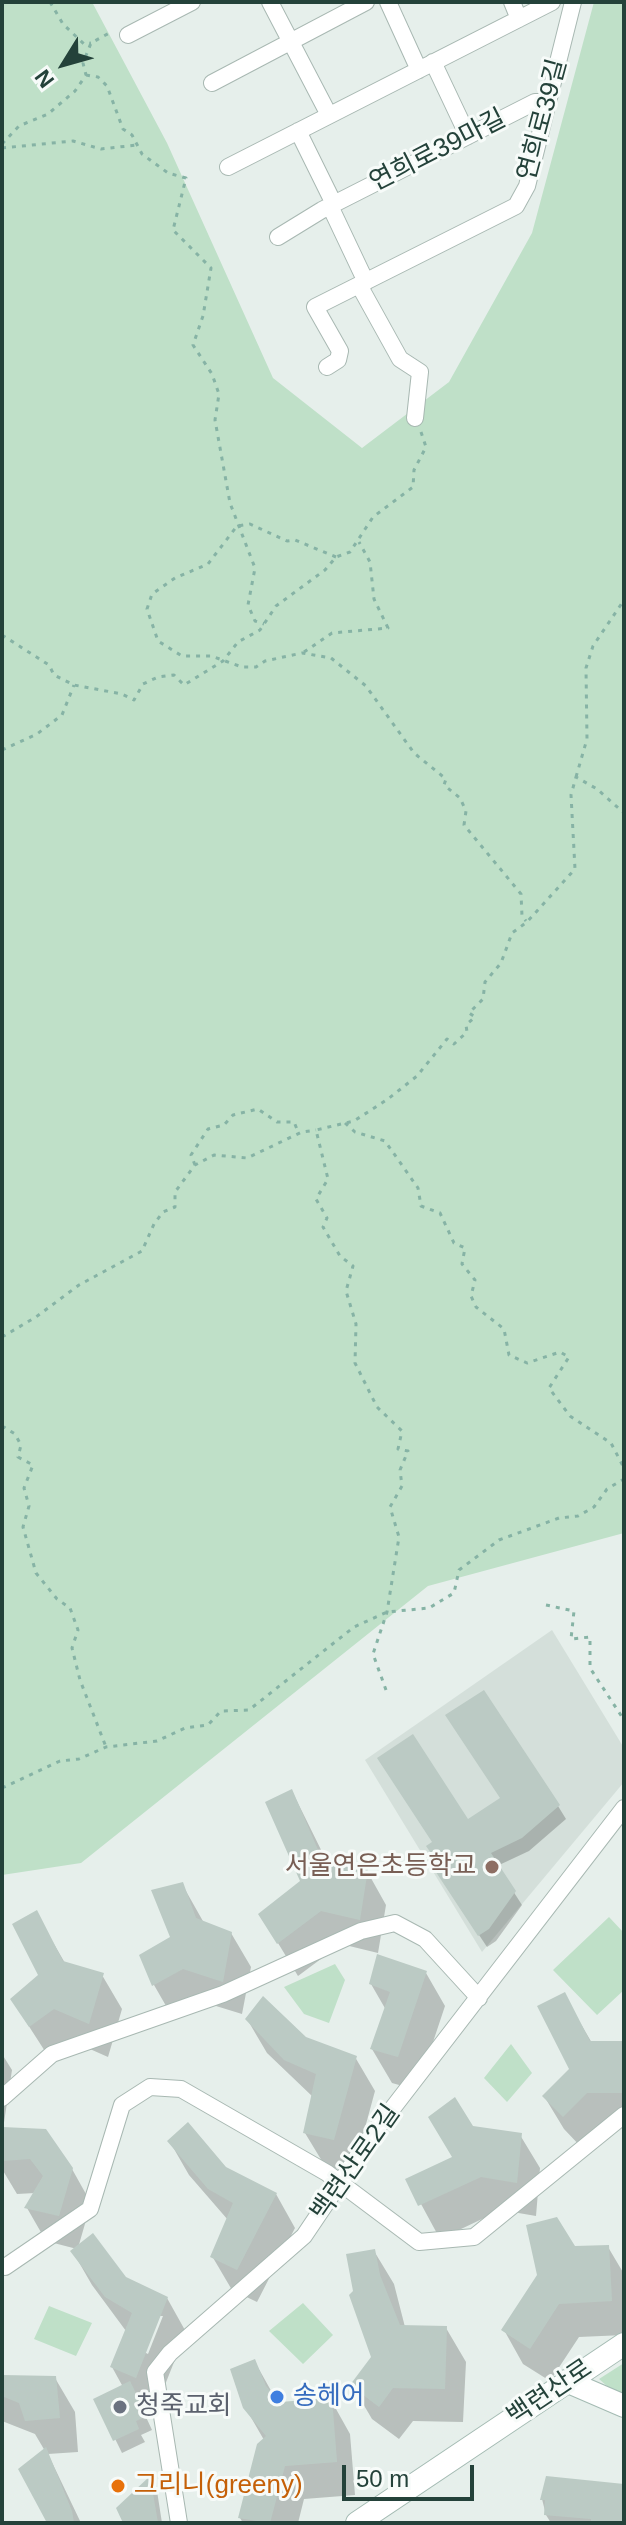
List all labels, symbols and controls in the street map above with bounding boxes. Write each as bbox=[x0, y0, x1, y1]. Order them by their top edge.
north arrow bbox=[24, 24, 104, 104]
street label: 연희로39길 bbox=[512, 56, 574, 184]
text: N bbox=[30, 65, 59, 93]
street label: 연희로39마길 bbox=[365, 103, 511, 199]
place label: 서울연은초등학교 bbox=[285, 1851, 476, 1883]
marker: 서울연은초등학교 bbox=[483, 1858, 501, 1876]
street label: 백련산로2길 bbox=[305, 2099, 407, 2227]
street label: 백련산로 bbox=[502, 2353, 598, 2433]
place label: 송헤어 bbox=[293, 2381, 365, 2413]
marker: 송헤어 bbox=[268, 2388, 286, 2406]
place label: 청죽교회 bbox=[136, 2391, 232, 2423]
marker: 청죽교회 bbox=[111, 2398, 129, 2416]
scale bar bbox=[346, 2449, 478, 2499]
text: 50 m bbox=[356, 2465, 409, 2492]
place label: 그리니(greeny) bbox=[134, 2470, 303, 2502]
marker: 그리니(greeny) bbox=[109, 2477, 127, 2495]

